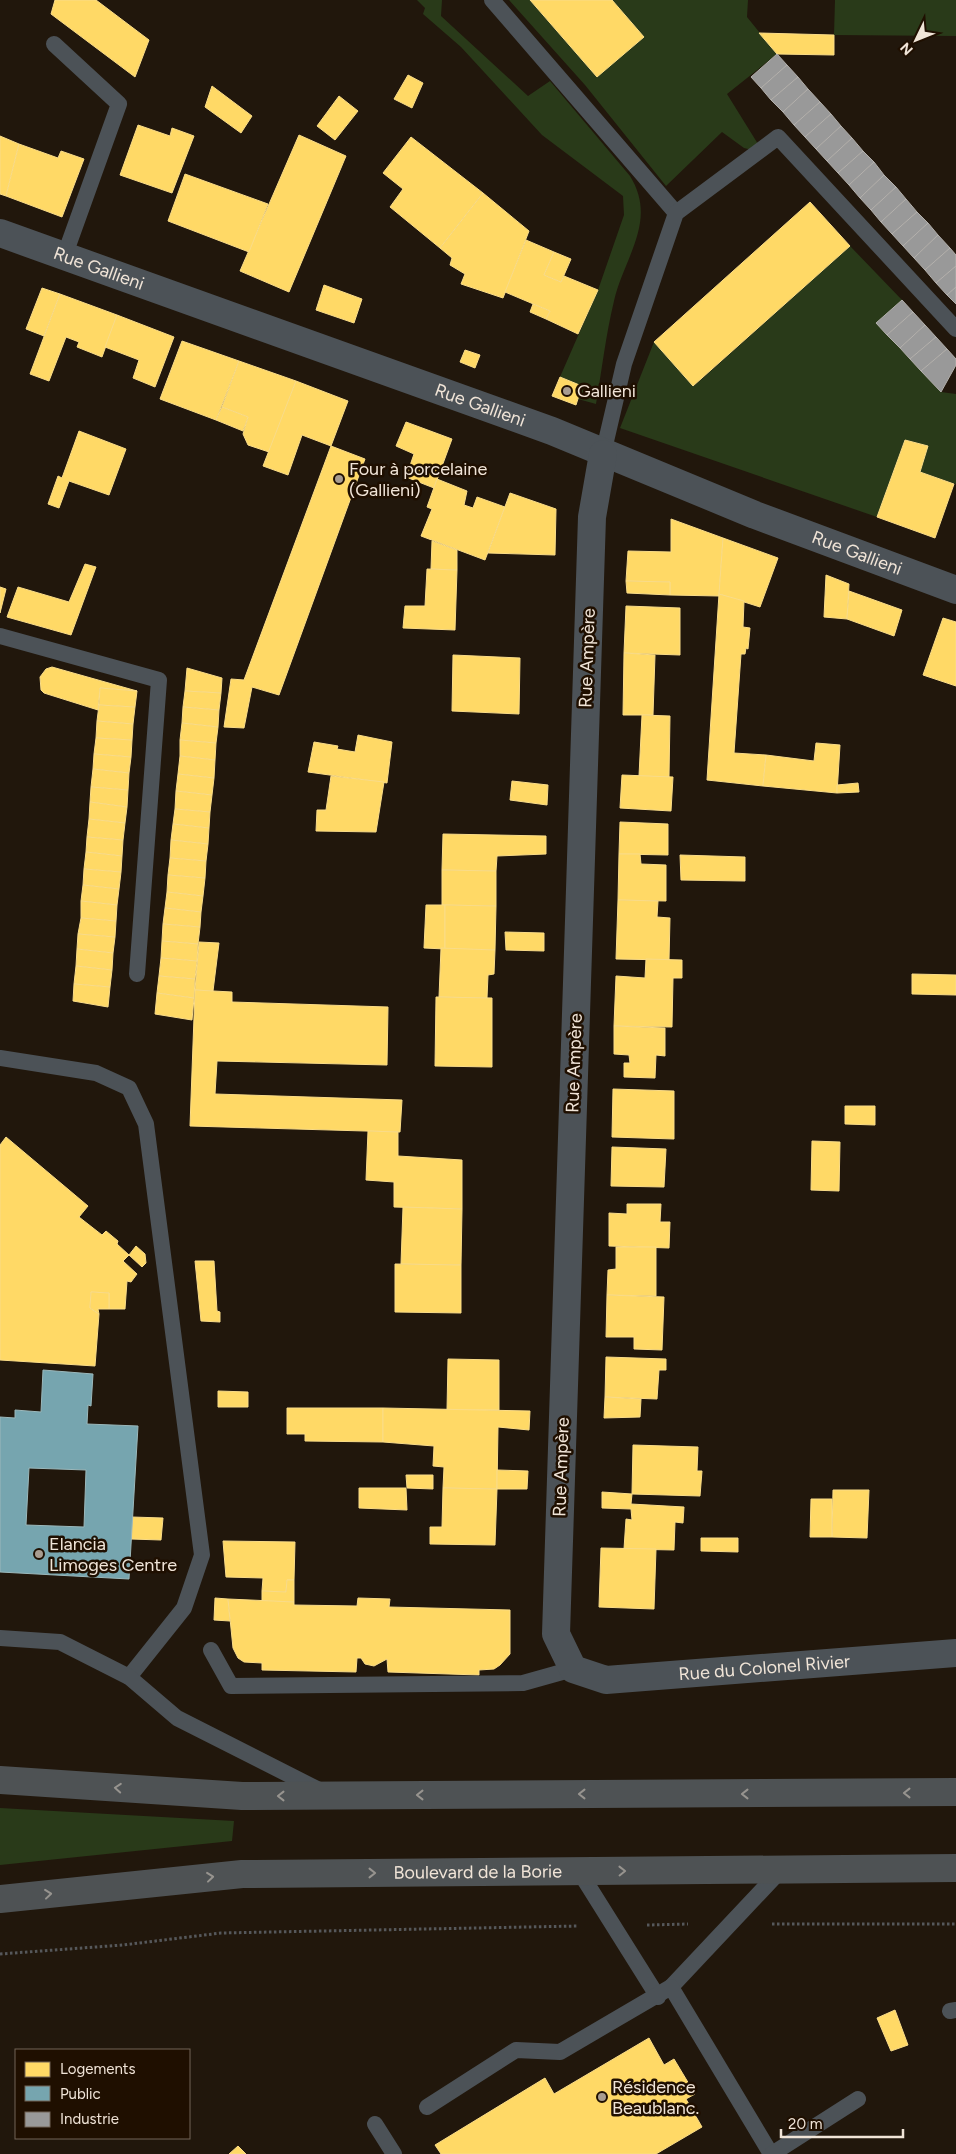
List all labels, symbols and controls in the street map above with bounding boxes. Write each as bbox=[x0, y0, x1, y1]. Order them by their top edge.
north arrow bbox=[891, 15, 941, 65]
text: N bbox=[897, 39, 917, 58]
street label: Rue Gallieni bbox=[51, 242, 147, 295]
street label: Rue Gallieni bbox=[432, 379, 528, 432]
place label: Gallieni bbox=[577, 380, 636, 402]
marker: Gallieni bbox=[561, 385, 573, 397]
place label: Four à porcelaine (Gallieni) bbox=[349, 458, 487, 501]
marker: Four à porcelaine (Gallieni) bbox=[333, 473, 345, 485]
street label: Rue Gallieni bbox=[809, 526, 905, 580]
street label: Rue Ampère bbox=[574, 608, 600, 708]
street label: Rue Ampère bbox=[561, 1013, 587, 1113]
street label: Rue Ampère bbox=[548, 1417, 574, 1517]
place label: Elancia Limoges Centre bbox=[49, 1533, 177, 1576]
marker: Elancia Limoges Centre bbox=[33, 1548, 45, 1560]
street label: Rue du Colonel Rivier bbox=[678, 1650, 851, 1685]
one-way arrow bbox=[114, 1782, 122, 1793]
one-way arrow bbox=[741, 1788, 749, 1799]
one-way arrow bbox=[903, 1788, 911, 1798]
one-way arrow bbox=[578, 1789, 586, 1799]
one-way arrow bbox=[416, 1790, 424, 1800]
one-way arrow bbox=[276, 1791, 284, 1801]
street label: Boulevard de la Borie bbox=[393, 1860, 562, 1884]
one-way arrow bbox=[619, 1866, 627, 1876]
one-way arrow bbox=[369, 1868, 377, 1878]
one-way arrow bbox=[206, 1872, 214, 1883]
one-way arrow bbox=[45, 1889, 53, 1900]
legend bbox=[15, 2049, 190, 2139]
text: Logements bbox=[60, 2060, 135, 2078]
place label: Résidence Beaublanc. bbox=[612, 2076, 699, 2119]
text: Public bbox=[60, 2085, 101, 2103]
marker: Résidence Beaublanc. bbox=[596, 2091, 608, 2103]
scale bar bbox=[781, 2106, 904, 2138]
text: Industrie bbox=[60, 2110, 119, 2128]
text: 20 m bbox=[788, 2115, 822, 2133]

